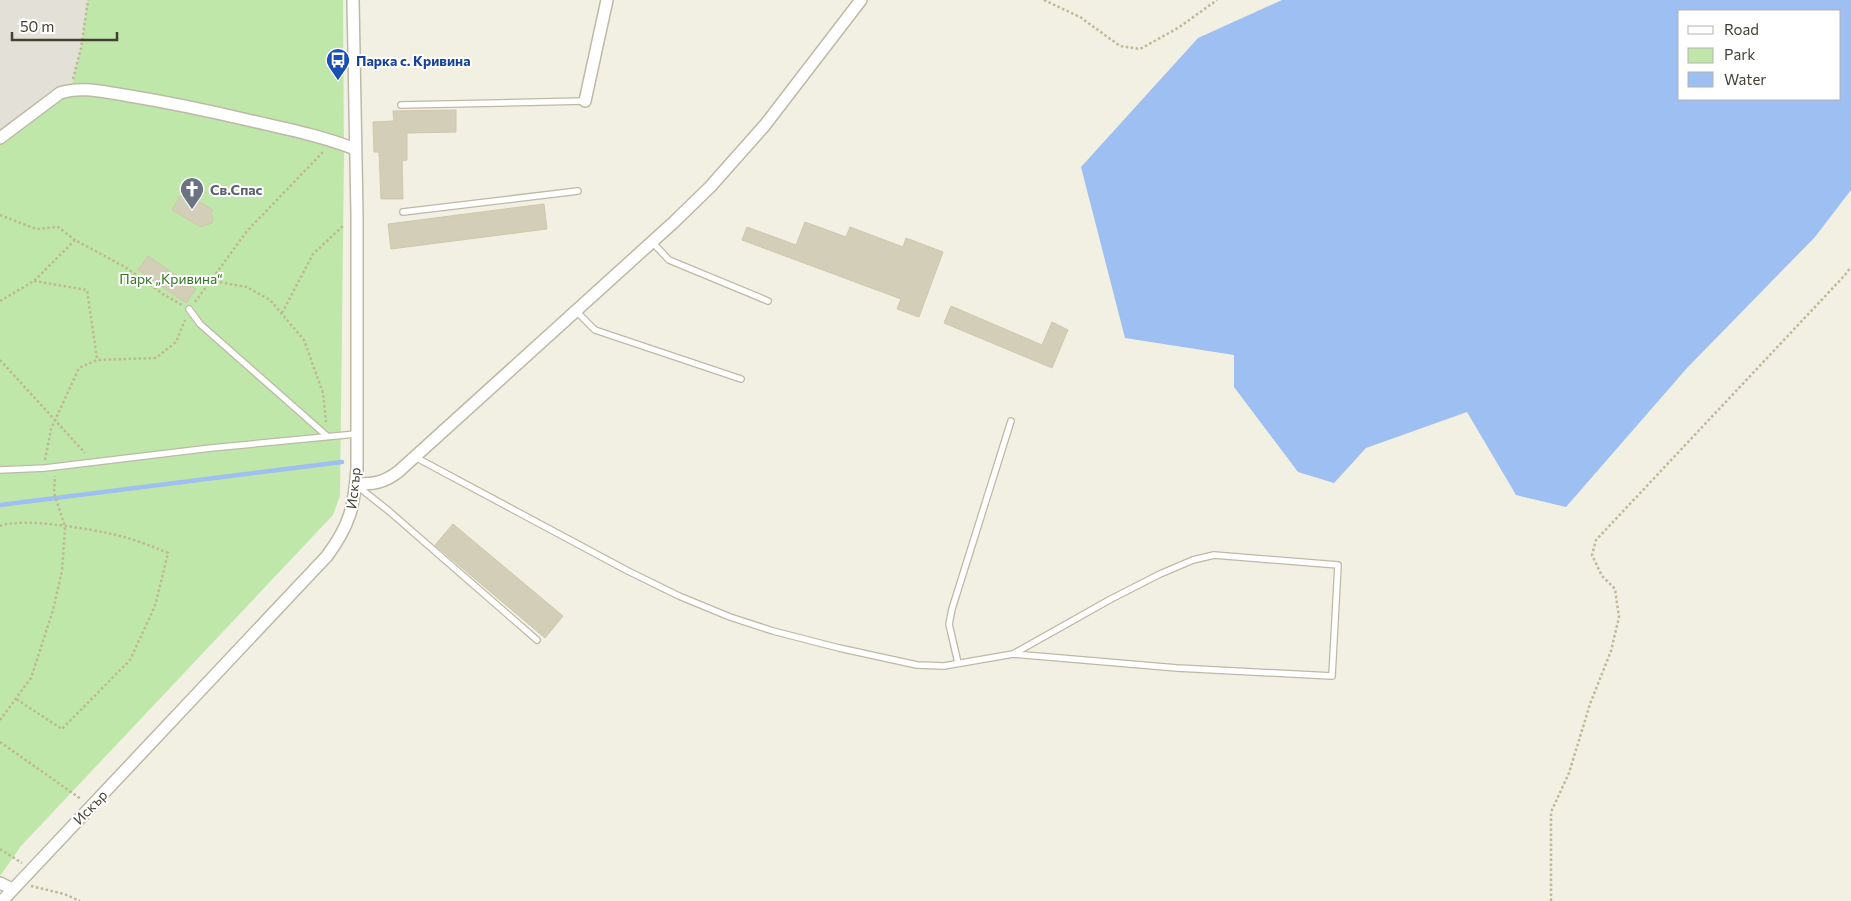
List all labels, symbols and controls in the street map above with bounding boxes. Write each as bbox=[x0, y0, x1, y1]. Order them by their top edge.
scale bar bbox=[12, 10, 118, 42]
legend bbox=[1678, 10, 1841, 100]
text: 50 m bbox=[20, 17, 54, 35]
text: Road bbox=[1724, 20, 1759, 38]
text: Park bbox=[1724, 45, 1755, 63]
bus stop icon: Парка с. Кривина bbox=[325, 47, 351, 81]
place label: Парка с. Кривина bbox=[356, 52, 471, 69]
text: Water bbox=[1724, 70, 1766, 88]
church icon: Св.Спас bbox=[179, 176, 205, 210]
place label: Св.Спас bbox=[210, 181, 263, 198]
park label: Парк „Кривина“ bbox=[119, 270, 223, 287]
street label: Искър bbox=[342, 466, 364, 510]
street label: Искър bbox=[69, 786, 111, 828]

